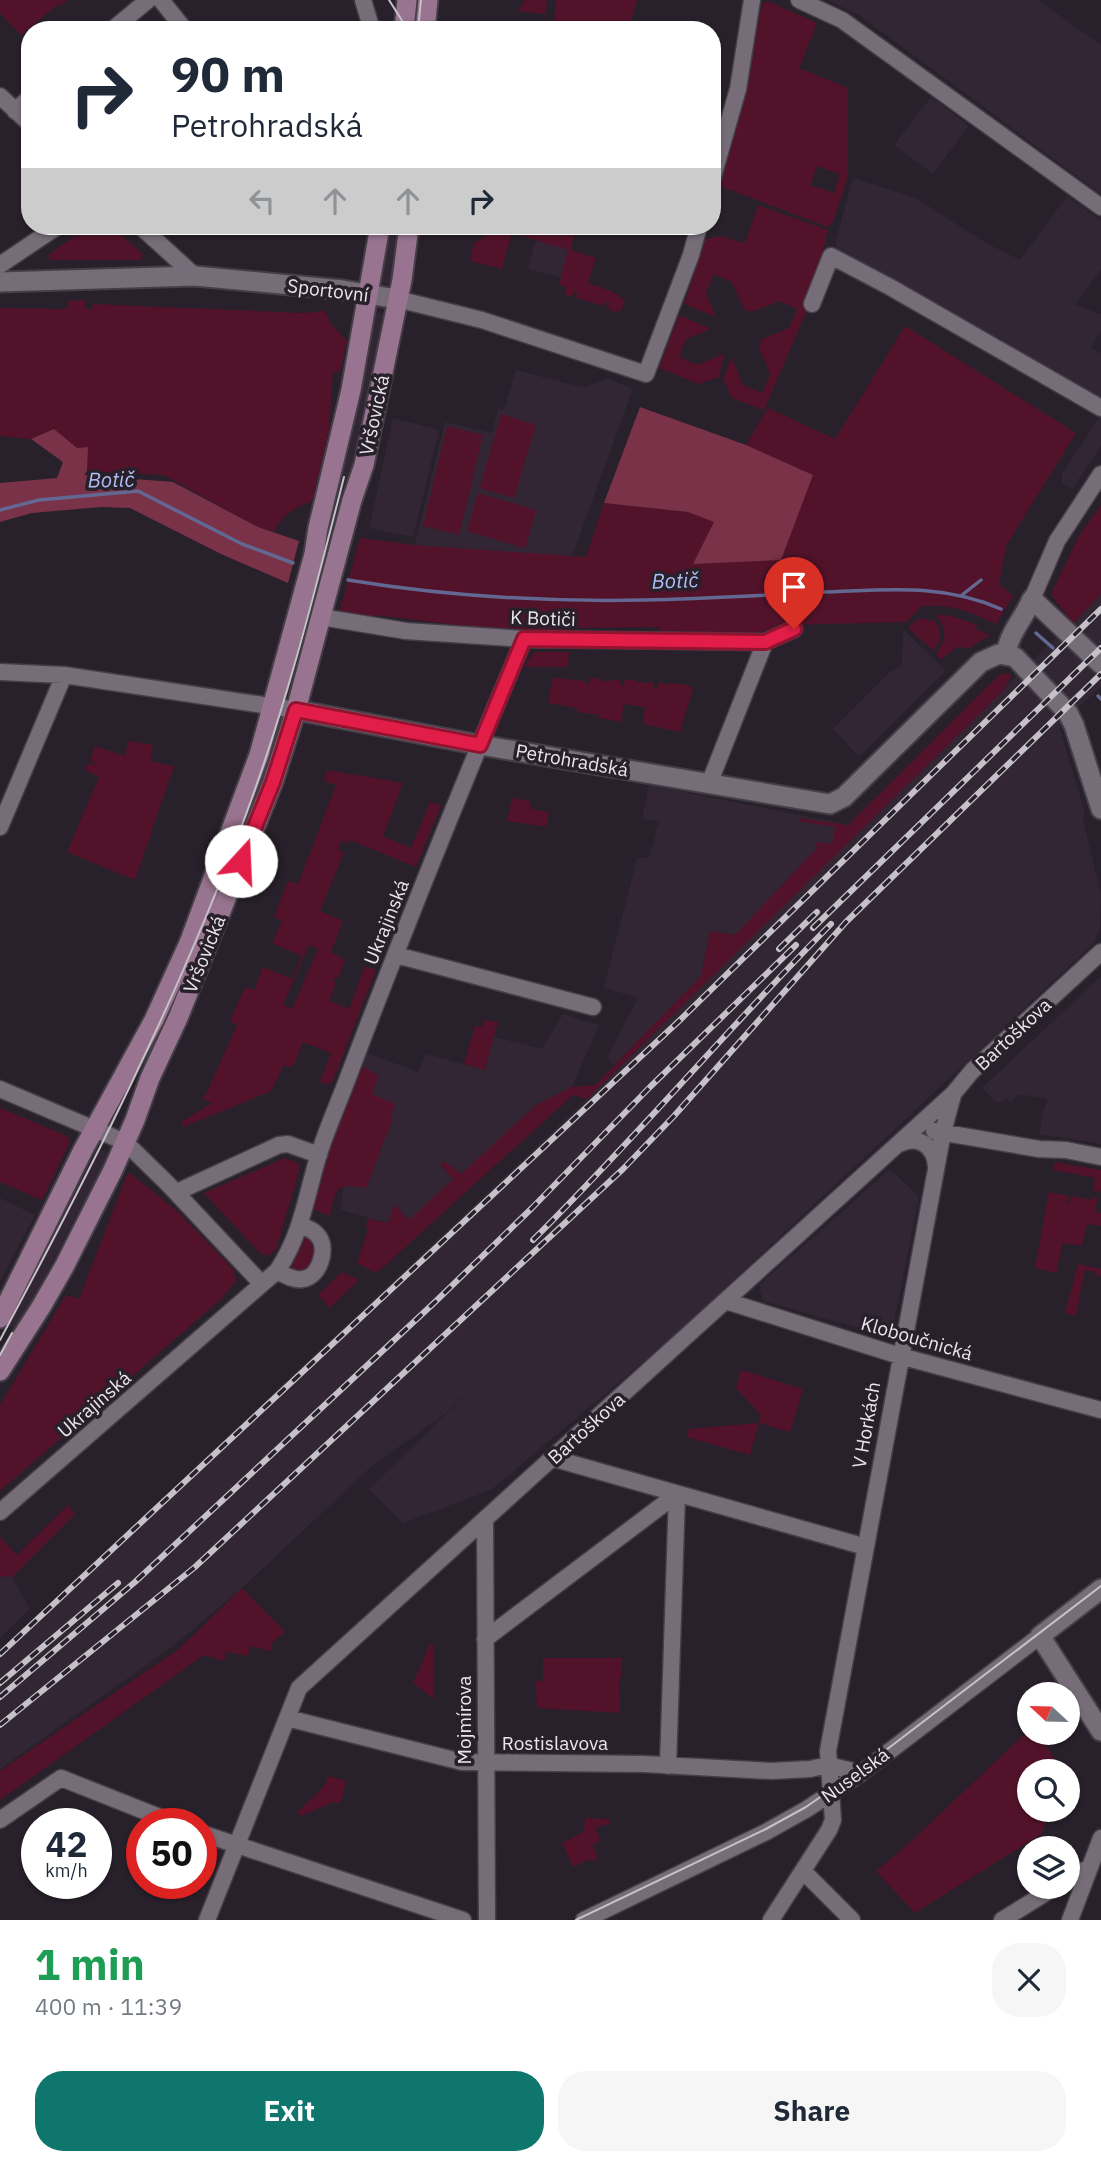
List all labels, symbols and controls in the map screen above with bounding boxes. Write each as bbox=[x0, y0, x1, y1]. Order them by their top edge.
text: 90 m bbox=[171, 42, 285, 105]
icon: right bbox=[56, 49, 147, 140]
text: Petrohradská bbox=[171, 104, 363, 146]
icon: left bbox=[243, 182, 281, 220]
icon: ahead bbox=[316, 182, 354, 220]
icon: ahead bbox=[389, 182, 427, 220]
icon: right bbox=[462, 182, 500, 220]
street label: Sportovní bbox=[286, 273, 370, 307]
street label: Vršovická bbox=[354, 373, 394, 457]
water label: Botič bbox=[87, 465, 135, 493]
pin bbox=[764, 557, 824, 629]
water label: Botič bbox=[651, 565, 700, 595]
icon: arrive bbox=[775, 568, 813, 606]
street label: K Botiči bbox=[510, 605, 576, 631]
street label: Petrohradská bbox=[514, 738, 630, 782]
position arrow bbox=[204, 824, 278, 898]
street label: Ukrajinská bbox=[358, 876, 414, 968]
street label: Vršovická bbox=[178, 912, 230, 996]
street label: Bartoškova bbox=[970, 993, 1056, 1075]
street label: Kloboučnická bbox=[858, 1311, 976, 1365]
street label: Ukrajinská bbox=[52, 1366, 136, 1442]
street label: V Horkách bbox=[847, 1380, 885, 1470]
street label: Bartoškova bbox=[542, 1387, 630, 1469]
street label: Mojmírova bbox=[452, 1676, 476, 1764]
north arrow bbox=[1017, 1682, 1080, 1745]
map controls bbox=[1017, 1682, 1080, 1899]
street label: Rostislavova bbox=[502, 1731, 608, 1755]
street label: Nuselská bbox=[816, 1742, 894, 1808]
button: search bbox=[1017, 1759, 1080, 1822]
speed limit sign: 50 bbox=[126, 1808, 217, 1899]
text: 42 bbox=[45, 1821, 88, 1867]
button: layers bbox=[1017, 1836, 1080, 1899]
text: km/h bbox=[45, 1859, 88, 1882]
text: 1 min bbox=[35, 1937, 145, 1992]
button: close bbox=[992, 1943, 1066, 2017]
text: 400 m · 11:39 bbox=[35, 1991, 182, 2021]
button: Exit bbox=[35, 2071, 544, 2151]
button: Share bbox=[558, 2071, 1066, 2151]

